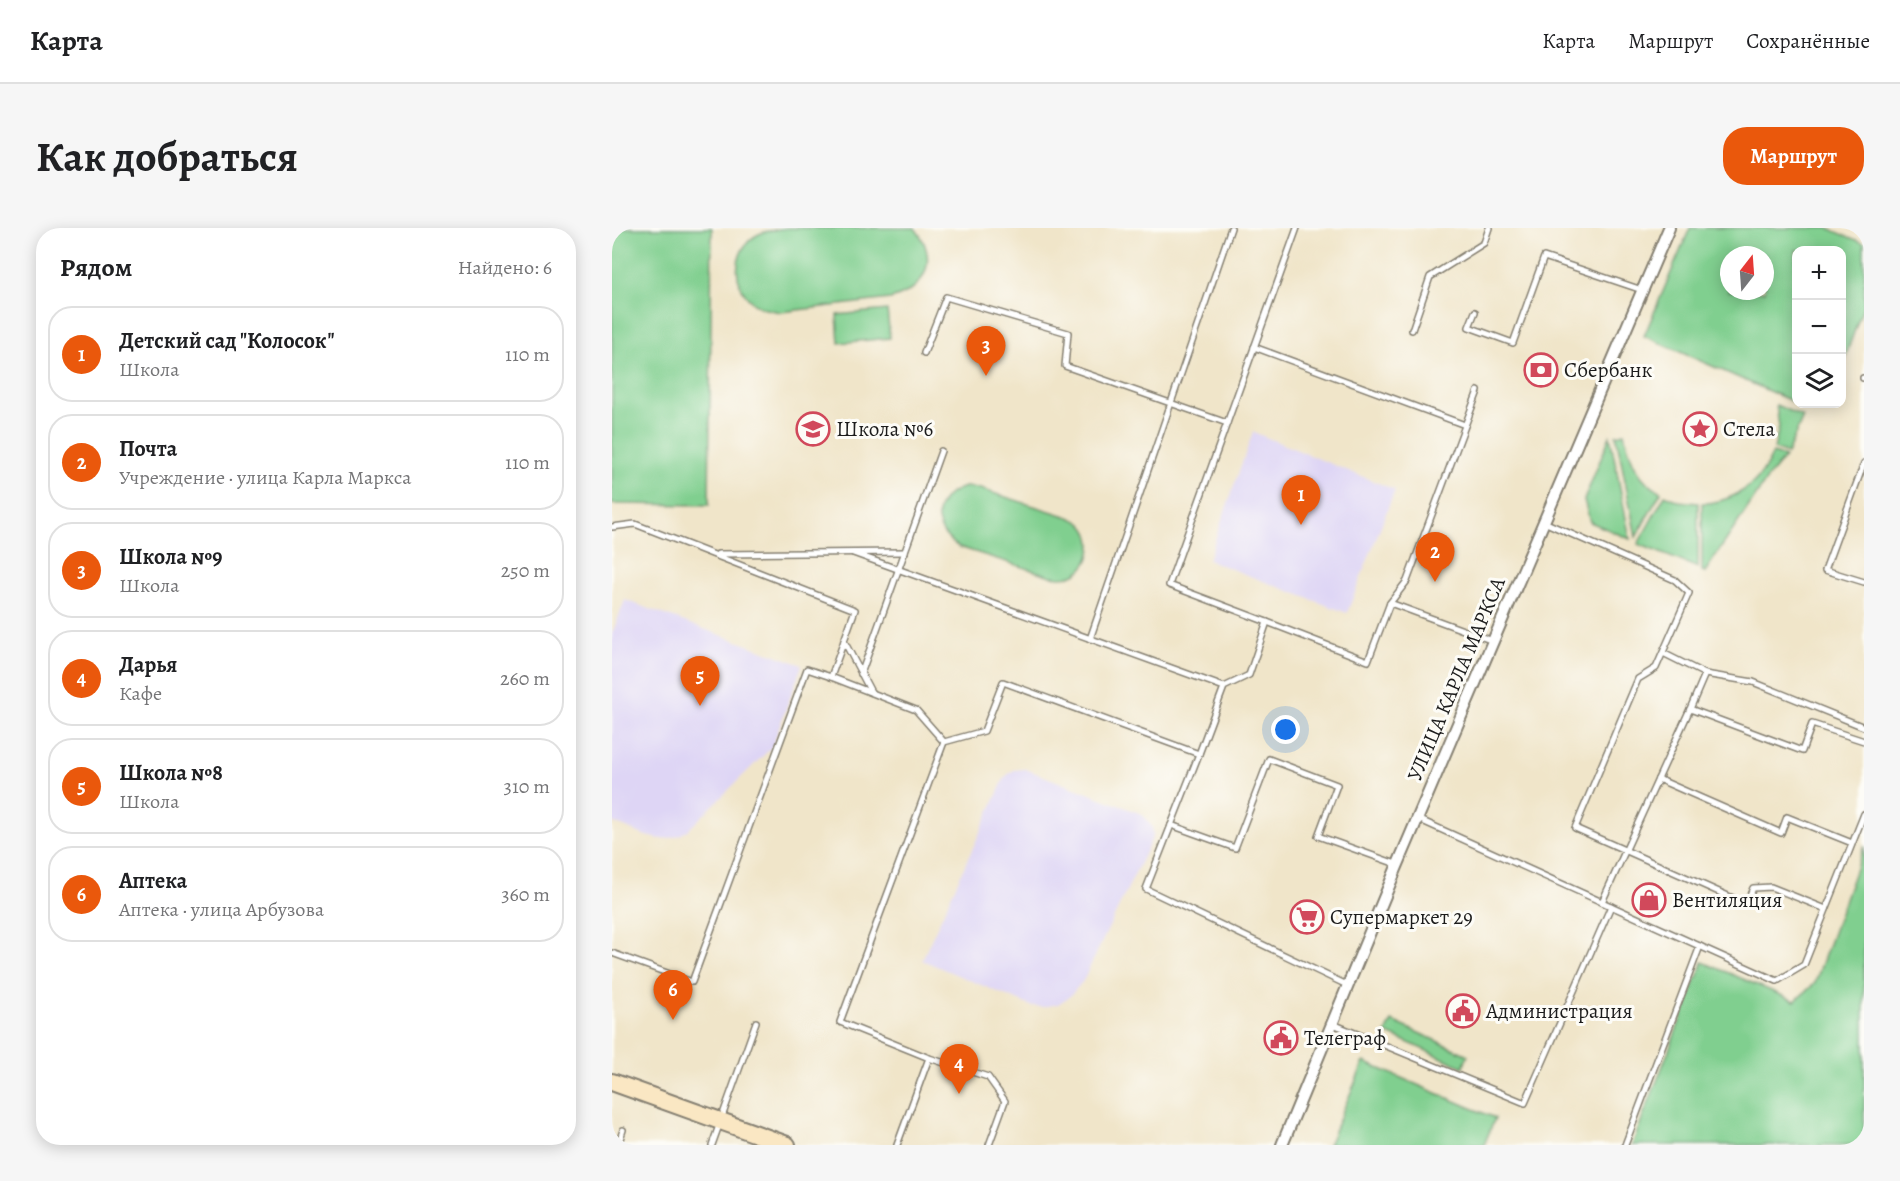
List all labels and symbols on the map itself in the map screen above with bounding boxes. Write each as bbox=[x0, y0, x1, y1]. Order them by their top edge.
north arrow bbox=[1720, 246, 1774, 300]
pin: 3 bbox=[966, 326, 1006, 376]
bank icon: Сбербанк bbox=[1523, 352, 1559, 388]
place label: Сбербанк bbox=[1564, 356, 1652, 384]
school or university icon: Школа №6 bbox=[795, 411, 831, 447]
place icon: Стела bbox=[1682, 411, 1718, 447]
place label: Школа №6 bbox=[836, 415, 934, 443]
place label: Стела bbox=[1723, 415, 1775, 443]
pin: 1 bbox=[1282, 476, 1320, 525]
pin: 2 bbox=[1416, 532, 1454, 582]
street label: УЛИЦА КАРЛА МАРКСА bbox=[1400, 572, 1512, 785]
pin: 5 bbox=[680, 656, 719, 706]
your location bbox=[1271, 715, 1300, 744]
shop icon: Вентиляция bbox=[1631, 882, 1667, 918]
place label: Вентиляция bbox=[1672, 886, 1782, 914]
supermarket icon: Супермаркет 29 bbox=[1289, 899, 1325, 935]
place label: Супермаркет 29 bbox=[1330, 903, 1473, 931]
pin: 6 bbox=[654, 970, 692, 1020]
public building icon: Администрация bbox=[1445, 993, 1481, 1029]
place label: Администрация bbox=[1485, 997, 1633, 1025]
public building icon: Телеграф bbox=[1263, 1020, 1299, 1056]
place label: Телеграф bbox=[1304, 1024, 1386, 1052]
pin: 4 bbox=[940, 1044, 978, 1094]

